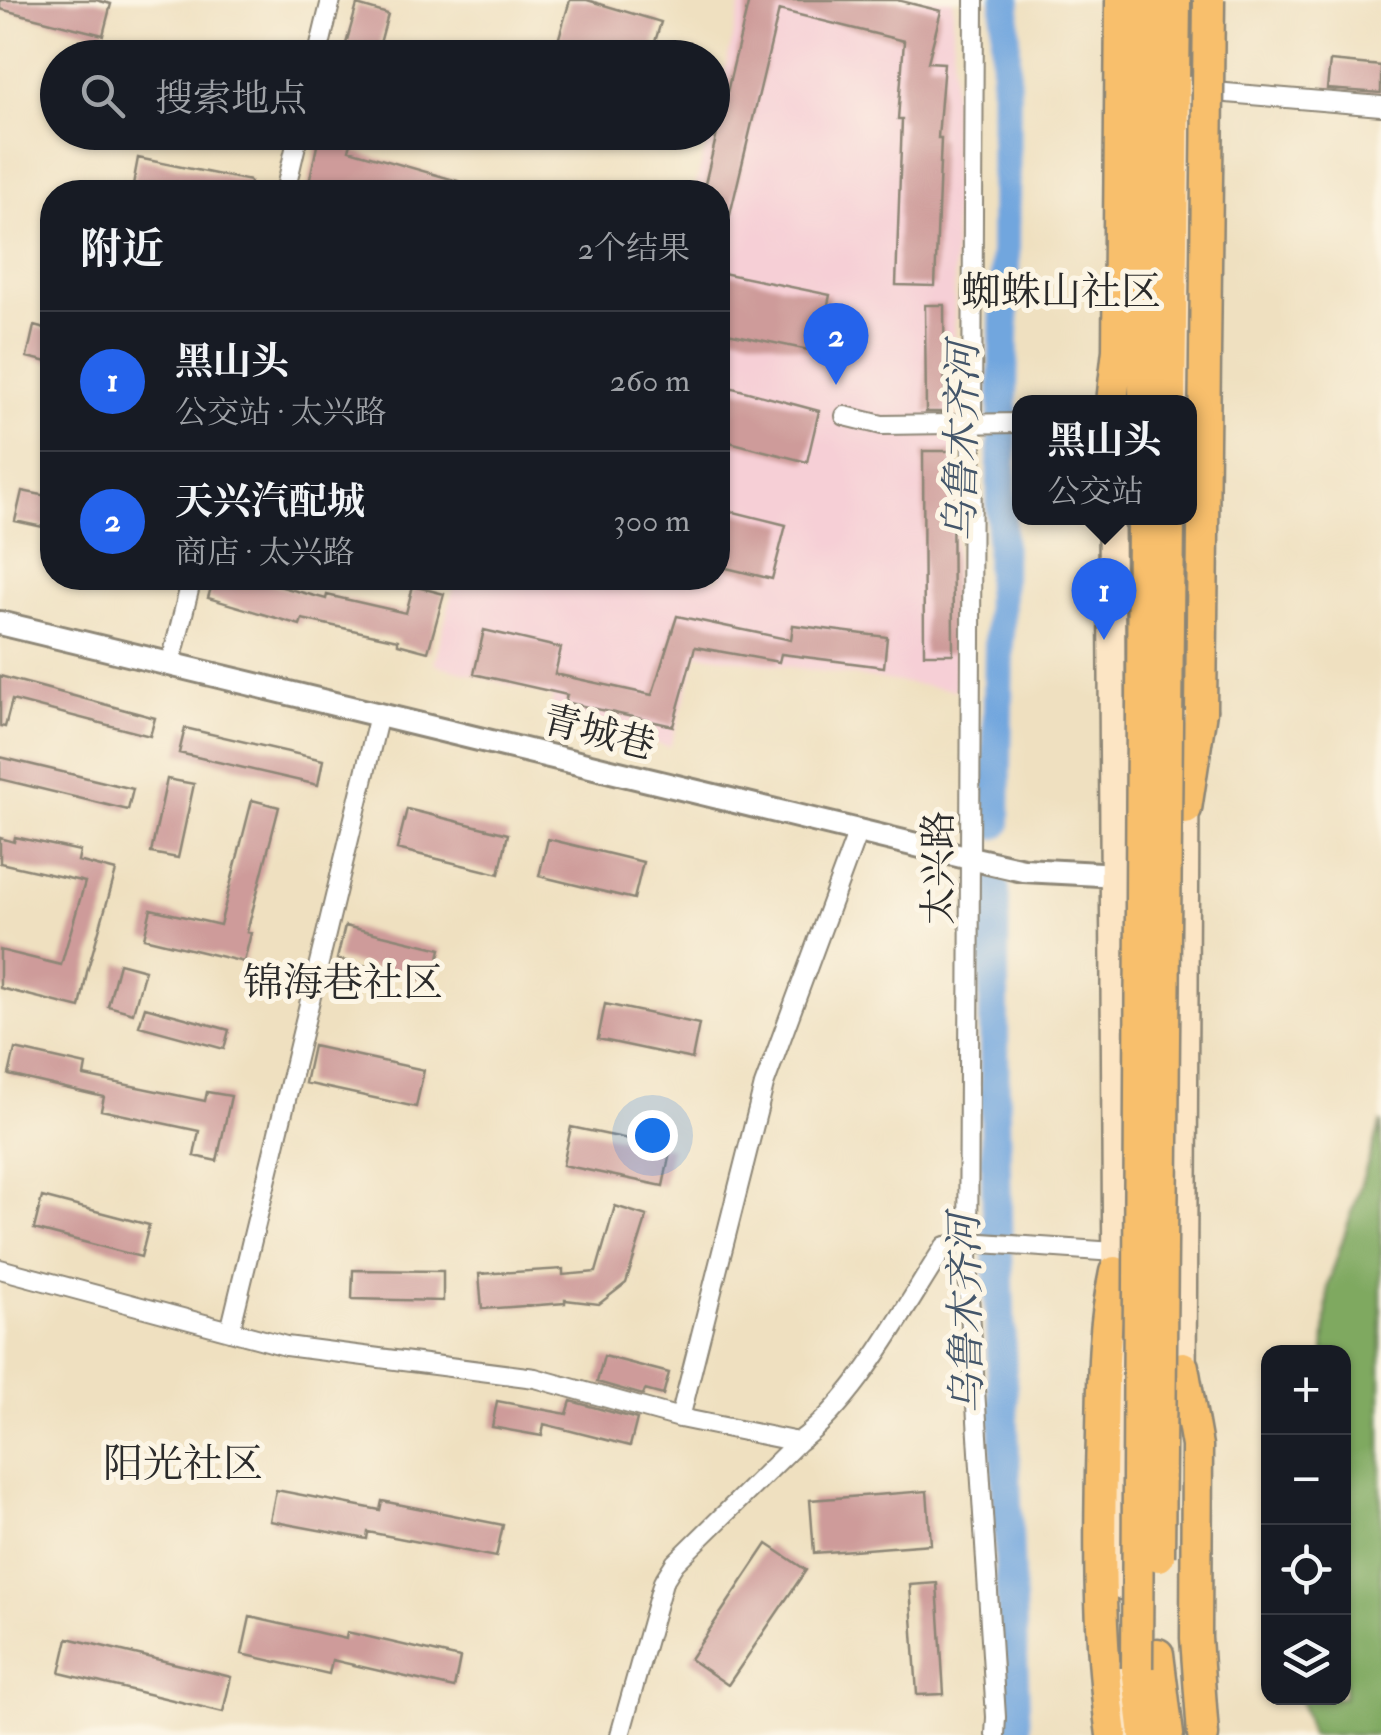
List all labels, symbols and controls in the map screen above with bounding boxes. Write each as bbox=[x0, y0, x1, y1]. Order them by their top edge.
search box bbox=[40, 40, 730, 150]
icon: search bbox=[75, 68, 130, 123]
text: 搜索地点 bbox=[155, 75, 307, 123]
text: 附近 bbox=[80, 224, 164, 276]
text: 2个结果 bbox=[578, 229, 690, 269]
district label: 蜘蛛山社区 bbox=[961, 267, 1161, 318]
pin: 2 bbox=[804, 302, 868, 385]
water label: 乌鲁木齐河 bbox=[935, 336, 990, 542]
text: 黑山头 bbox=[175, 338, 289, 386]
text: 1 bbox=[107, 361, 118, 401]
text: 260 m bbox=[610, 361, 690, 401]
text: 公交站 · 太兴路 bbox=[175, 393, 387, 433]
popup bbox=[1012, 395, 1197, 525]
text: 黑山头 bbox=[1047, 417, 1162, 465]
text: 公交站 bbox=[1047, 472, 1144, 512]
text: 天兴汽配城 bbox=[175, 478, 365, 526]
text: 2 bbox=[104, 501, 121, 541]
text: 300 m bbox=[613, 501, 690, 541]
text: 商店 · 太兴路 bbox=[175, 533, 355, 573]
pin: 1 bbox=[1072, 558, 1136, 640]
street label: 青城巷 bbox=[538, 696, 660, 770]
street label: 太兴路 bbox=[915, 811, 963, 925]
district label: 锦海巷社区 bbox=[243, 958, 443, 1009]
your location bbox=[627, 1110, 678, 1161]
water label: 乌鲁木齐河 bbox=[939, 1208, 994, 1414]
map controls bbox=[1261, 1345, 1351, 1705]
button: + bbox=[1261, 1345, 1351, 1435]
button: − bbox=[1261, 1435, 1351, 1525]
district label: 阳光社区 bbox=[103, 1439, 263, 1490]
button: locate bbox=[1261, 1525, 1351, 1615]
button: layers bbox=[1261, 1615, 1351, 1705]

